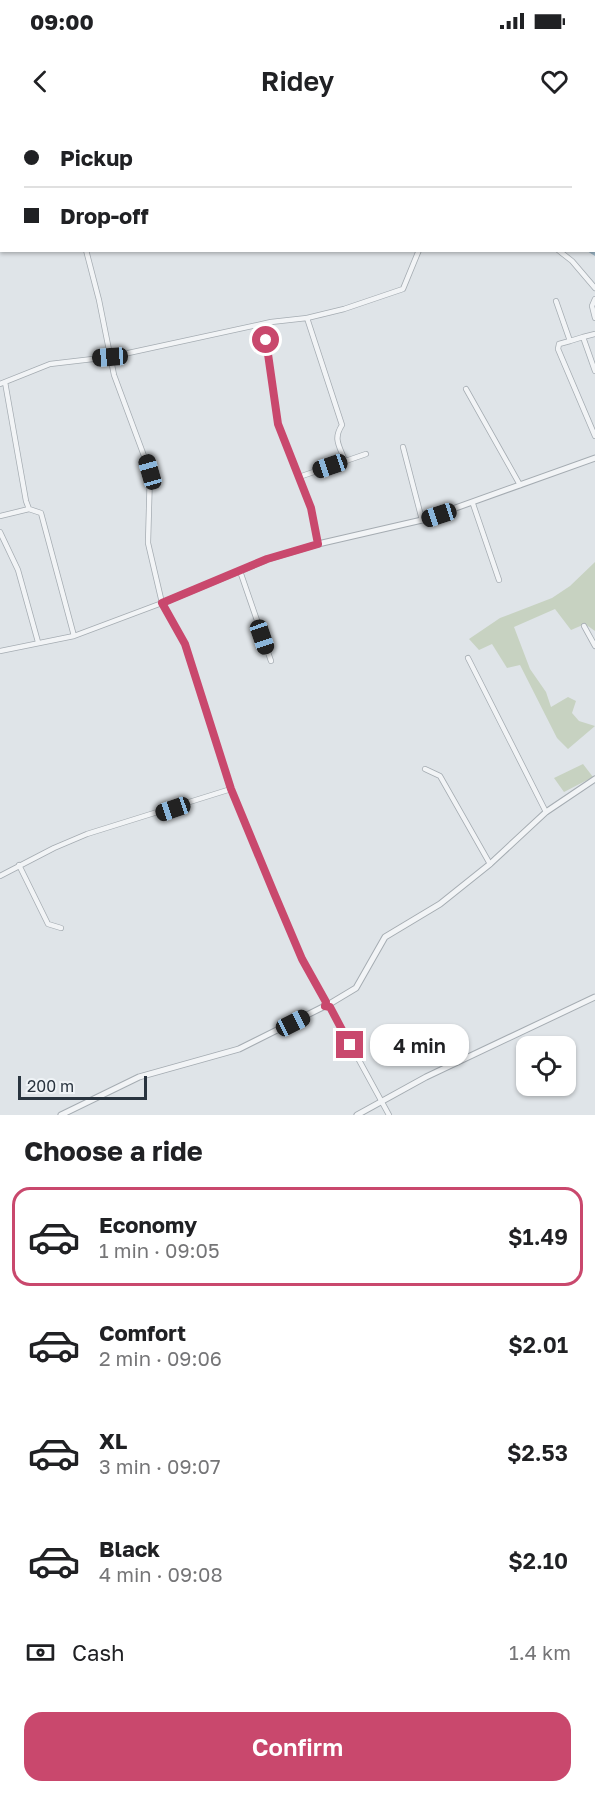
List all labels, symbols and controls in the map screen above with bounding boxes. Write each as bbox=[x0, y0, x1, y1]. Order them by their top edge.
text: 09:00 bbox=[30, 8, 94, 35]
icon: back bbox=[24, 65, 57, 98]
text: Ridey bbox=[261, 65, 334, 97]
icon: heart bbox=[538, 65, 571, 98]
text: Pickup bbox=[60, 144, 133, 171]
text: Drop-off bbox=[60, 202, 149, 229]
route start bbox=[252, 326, 279, 353]
car bbox=[91, 347, 129, 367]
car bbox=[136, 452, 164, 492]
car bbox=[310, 452, 350, 480]
car bbox=[419, 501, 459, 529]
car bbox=[248, 617, 276, 657]
car bbox=[153, 795, 193, 823]
car bbox=[273, 1007, 313, 1039]
callout: 4 min bbox=[371, 1024, 470, 1066]
route end bbox=[336, 1031, 363, 1058]
text: 4 min bbox=[393, 1033, 446, 1057]
map controls bbox=[516, 1036, 576, 1096]
button: locate bbox=[516, 1036, 576, 1096]
scale bar bbox=[18, 1073, 147, 1100]
text: 200 m bbox=[27, 1076, 74, 1096]
text: Choose a ride bbox=[24, 1135, 203, 1167]
icon: car bbox=[27, 1210, 81, 1264]
text: Economy bbox=[99, 1211, 197, 1238]
text: $1.49 bbox=[508, 1223, 568, 1250]
text: 1 min · 09:05 bbox=[99, 1238, 220, 1262]
icon: car bbox=[27, 1318, 81, 1372]
text: Comfort bbox=[99, 1319, 186, 1346]
text: $2.01 bbox=[508, 1331, 568, 1358]
text: 2 min · 09:06 bbox=[99, 1346, 222, 1370]
icon: car bbox=[27, 1426, 81, 1480]
text: XL bbox=[99, 1427, 127, 1454]
text: $2.53 bbox=[507, 1439, 568, 1466]
text: 3 min · 09:07 bbox=[99, 1454, 221, 1478]
icon: car bbox=[27, 1534, 81, 1588]
text: Black bbox=[99, 1535, 160, 1562]
text: $2.10 bbox=[508, 1547, 568, 1574]
text: 4 min · 09:08 bbox=[99, 1562, 223, 1586]
icon: cash bbox=[24, 1636, 57, 1669]
text: Cash bbox=[72, 1639, 125, 1666]
text: 1.4 km bbox=[509, 1640, 571, 1664]
button: Confirm bbox=[24, 1712, 571, 1781]

